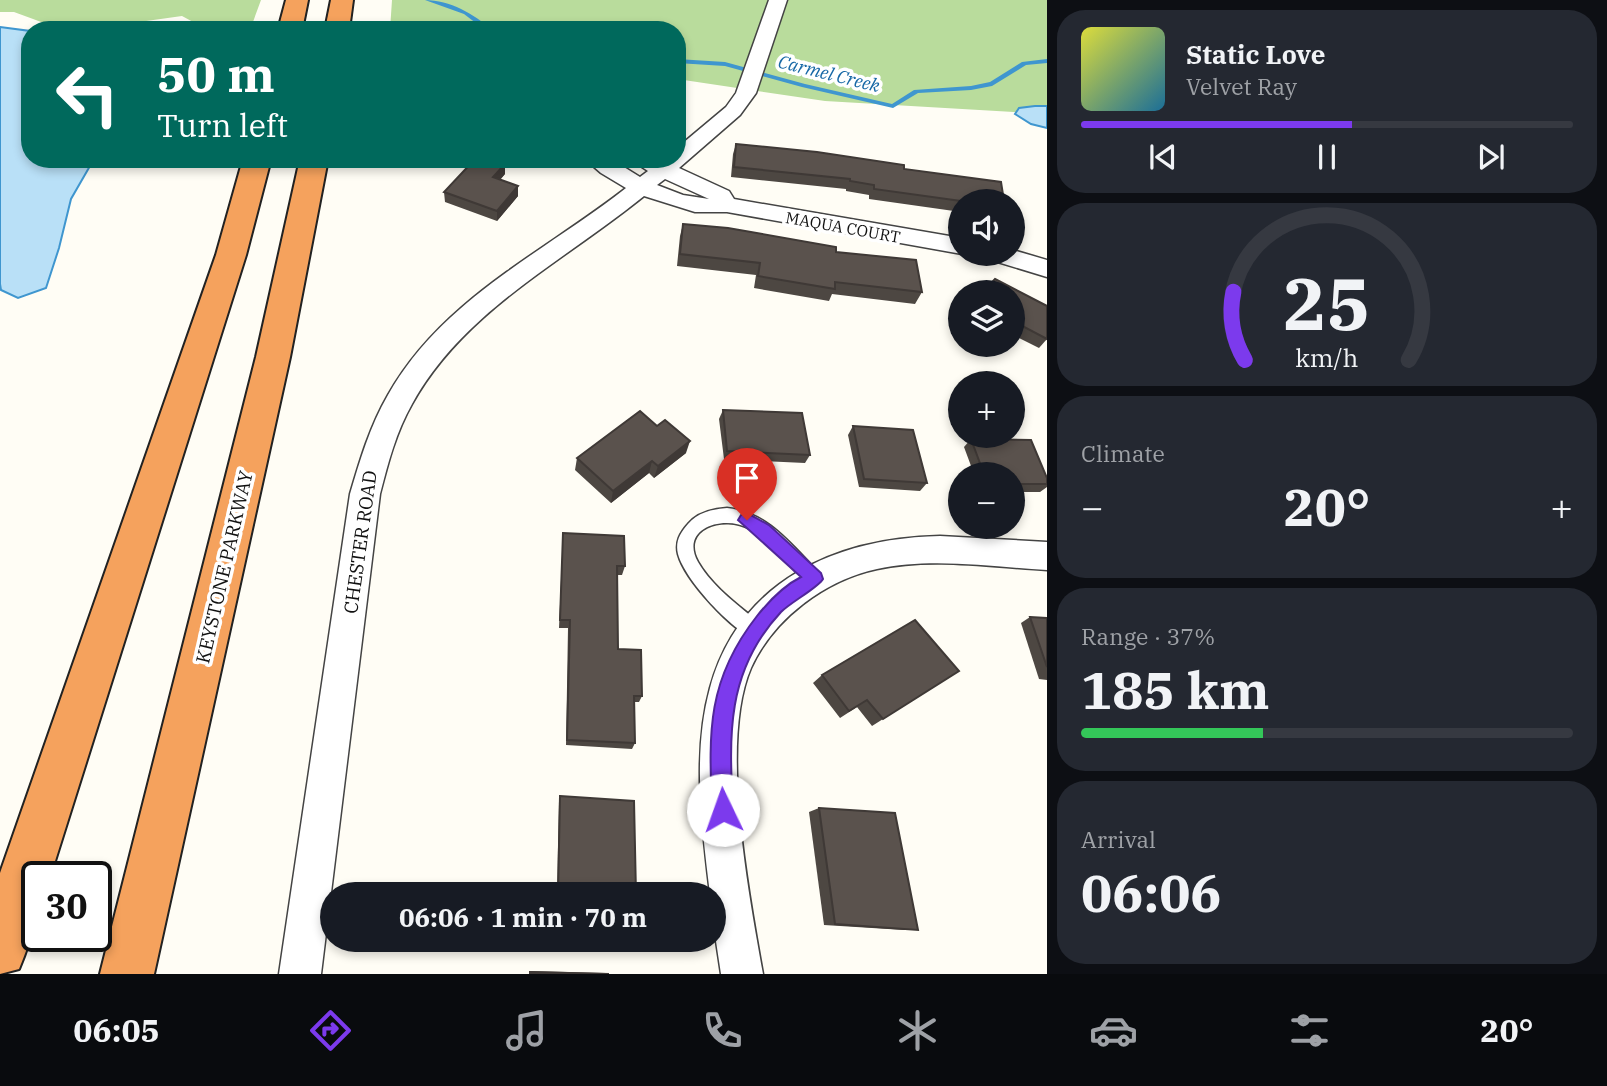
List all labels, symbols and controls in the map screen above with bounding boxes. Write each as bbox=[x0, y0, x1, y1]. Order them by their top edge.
text: Static Love bbox=[1186, 37, 1325, 71]
text: 50 m bbox=[157, 42, 275, 105]
icon: left bbox=[42, 49, 133, 140]
water label: Carmel Creek bbox=[776, 50, 883, 97]
text: Velvet Ray bbox=[1186, 71, 1297, 101]
text: Turn left bbox=[157, 104, 288, 146]
icon: previous bbox=[1144, 138, 1182, 176]
icon: pause bbox=[1308, 138, 1346, 176]
icon: next bbox=[1472, 138, 1510, 176]
map controls bbox=[948, 189, 1025, 539]
button: sound bbox=[948, 189, 1025, 266]
street label: MAQUA COURT bbox=[784, 207, 902, 247]
text: 25 bbox=[1283, 256, 1371, 351]
button: layers bbox=[948, 280, 1025, 357]
text: km/h bbox=[1295, 341, 1359, 374]
button: + bbox=[948, 371, 1025, 448]
text: Climate bbox=[1081, 438, 1165, 468]
pin bbox=[717, 448, 777, 520]
icon: arrive bbox=[728, 459, 766, 497]
button: − bbox=[948, 462, 1025, 539]
street label: KEYSTONE PARKWAY bbox=[190, 468, 258, 666]
street label: CHESTER ROAD bbox=[338, 469, 382, 615]
text: 20° bbox=[1284, 473, 1370, 540]
text: − bbox=[1081, 482, 1104, 531]
text: + bbox=[1550, 482, 1573, 531]
text: Range · 37% bbox=[1081, 621, 1215, 651]
text: 185 km bbox=[1081, 656, 1270, 723]
position arrow bbox=[686, 773, 760, 847]
text: Arrival bbox=[1081, 824, 1156, 854]
text: 06:06 bbox=[1081, 859, 1222, 926]
speed limit sign: 30 bbox=[21, 861, 112, 952]
text: 06:06 · 1 min · 70 m bbox=[399, 900, 647, 934]
icon: directions bbox=[306, 1006, 355, 1055]
icon: music bbox=[502, 1006, 551, 1055]
icon: phone bbox=[698, 1006, 747, 1055]
icon: climate bbox=[893, 1006, 942, 1055]
icon: car bbox=[1089, 1006, 1138, 1055]
icon: filters bbox=[1285, 1006, 1334, 1055]
text: 06:05 bbox=[73, 1009, 160, 1051]
text: 20° bbox=[1480, 1009, 1534, 1051]

